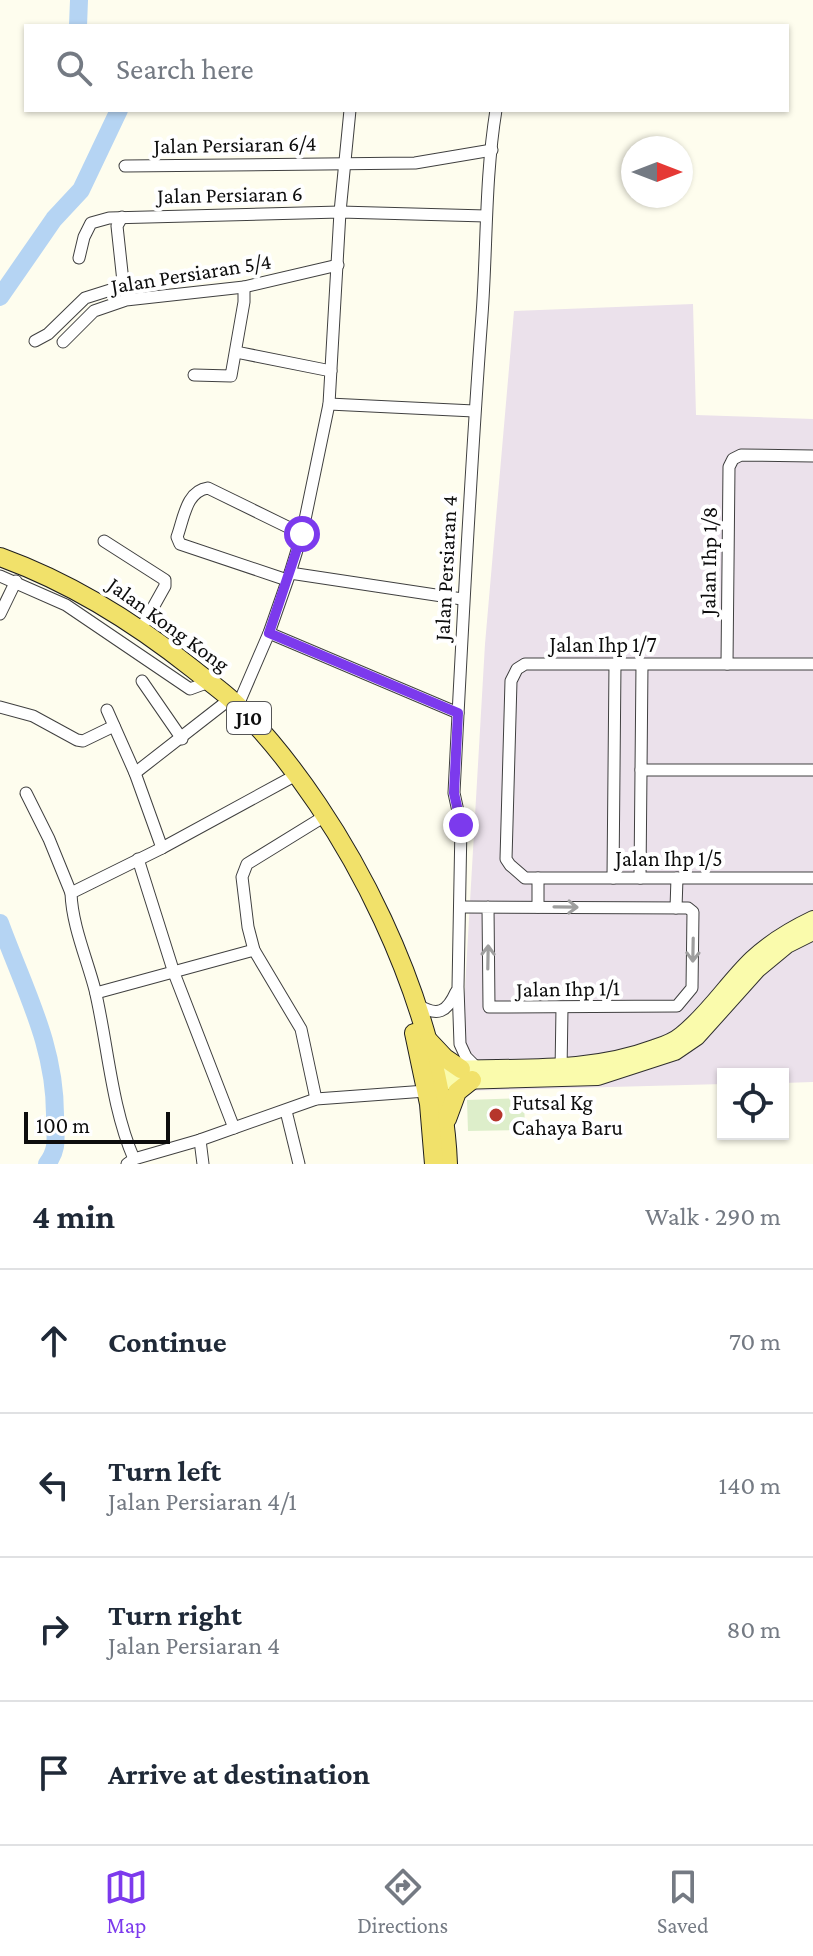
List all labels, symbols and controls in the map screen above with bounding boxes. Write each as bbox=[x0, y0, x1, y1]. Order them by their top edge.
search box bbox=[24, 24, 789, 112]
icon: search bbox=[52, 46, 96, 90]
text: Search here bbox=[116, 52, 254, 85]
street label: Jalan Persiaran 6/4 bbox=[151, 131, 317, 158]
north arrow bbox=[621, 136, 693, 208]
street label: Jalan Persiaran 6 bbox=[155, 181, 303, 208]
street label: Jalan Persiaran 5/4 bbox=[107, 248, 273, 299]
street label: Jalan Persiaran 4 bbox=[429, 495, 462, 644]
street label: Jalan Ihp 1/8 bbox=[695, 506, 722, 618]
route start bbox=[284, 516, 320, 552]
street label: Jalan Kong Kong bbox=[101, 571, 235, 677]
street label: Jalan Ihp 1/7 bbox=[547, 632, 657, 657]
road number: J10 bbox=[227, 702, 271, 734]
route end bbox=[443, 807, 479, 843]
street label: Jalan Ihp 1/5 bbox=[613, 846, 723, 871]
one-way arrow bbox=[552, 899, 579, 915]
one-way arrow bbox=[685, 936, 700, 963]
one-way arrow bbox=[480, 944, 496, 971]
street label: Jalan Ihp 1/1 bbox=[514, 975, 620, 1002]
map controls bbox=[717, 1068, 789, 1140]
button: locate bbox=[717, 1068, 789, 1140]
place label: Futsal Kg Cahaya Baru bbox=[512, 1090, 623, 1140]
marker: Futsal Kg Cahaya Baru bbox=[487, 1106, 505, 1124]
scale bar bbox=[24, 1108, 170, 1144]
text: 100 m bbox=[36, 1113, 90, 1138]
text: 4 min bbox=[32, 1198, 115, 1235]
text: Walk · 290 m bbox=[645, 1202, 781, 1231]
icon: ahead bbox=[32, 1319, 76, 1363]
text: Continue bbox=[108, 1325, 227, 1358]
text: 70 m bbox=[729, 1327, 781, 1356]
text: Turn left bbox=[108, 1454, 221, 1487]
icon: left bbox=[32, 1463, 76, 1507]
text: 140 m bbox=[719, 1471, 781, 1500]
text: Jalan Persiaran 4/1 bbox=[108, 1487, 297, 1516]
text: Turn right bbox=[108, 1598, 242, 1631]
icon: right bbox=[32, 1607, 76, 1651]
text: 80 m bbox=[727, 1615, 781, 1644]
text: Jalan Persiaran 4 bbox=[108, 1631, 280, 1660]
icon: arrive bbox=[32, 1751, 76, 1795]
text: Arrive at destination bbox=[108, 1757, 370, 1790]
tab: Map bbox=[104, 1865, 148, 1938]
tab: Directions bbox=[357, 1865, 448, 1938]
tab: Saved bbox=[657, 1865, 709, 1938]

